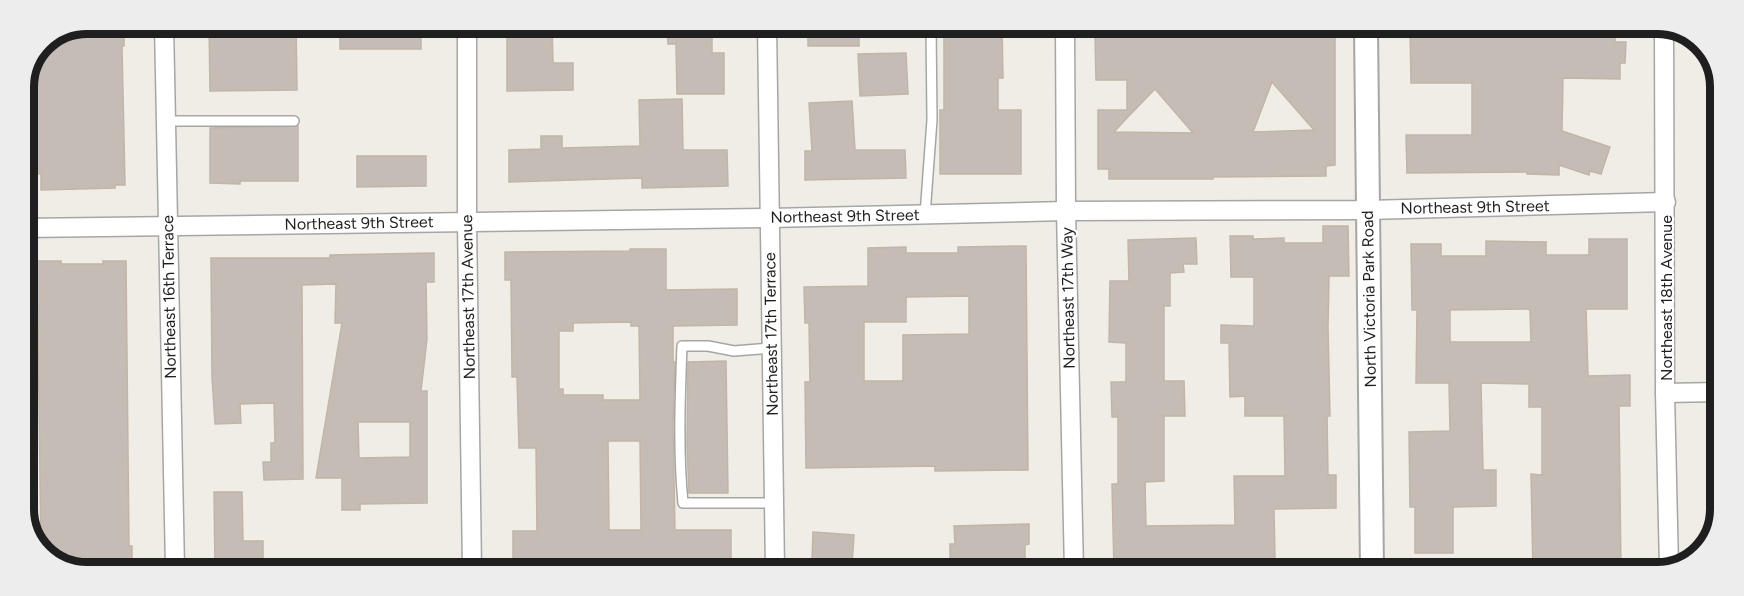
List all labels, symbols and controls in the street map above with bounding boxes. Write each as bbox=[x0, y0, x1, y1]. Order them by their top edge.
street label: Northeast 9th Street bbox=[1400, 196, 1550, 218]
street label: Northeast 9th Street bbox=[770, 205, 920, 227]
street label: North Victoria Park Road bbox=[1358, 210, 1380, 388]
street label: Northeast 9th Street bbox=[284, 212, 434, 234]
street label: Northeast 17th Avenue bbox=[457, 214, 479, 379]
street label: Northeast 16th Terrace bbox=[158, 215, 180, 379]
street label: Northeast 18th Avenue bbox=[1657, 215, 1676, 381]
street label: Northeast 17th Way bbox=[1057, 226, 1079, 369]
street label: Northeast 17th Terrace bbox=[760, 252, 782, 416]

